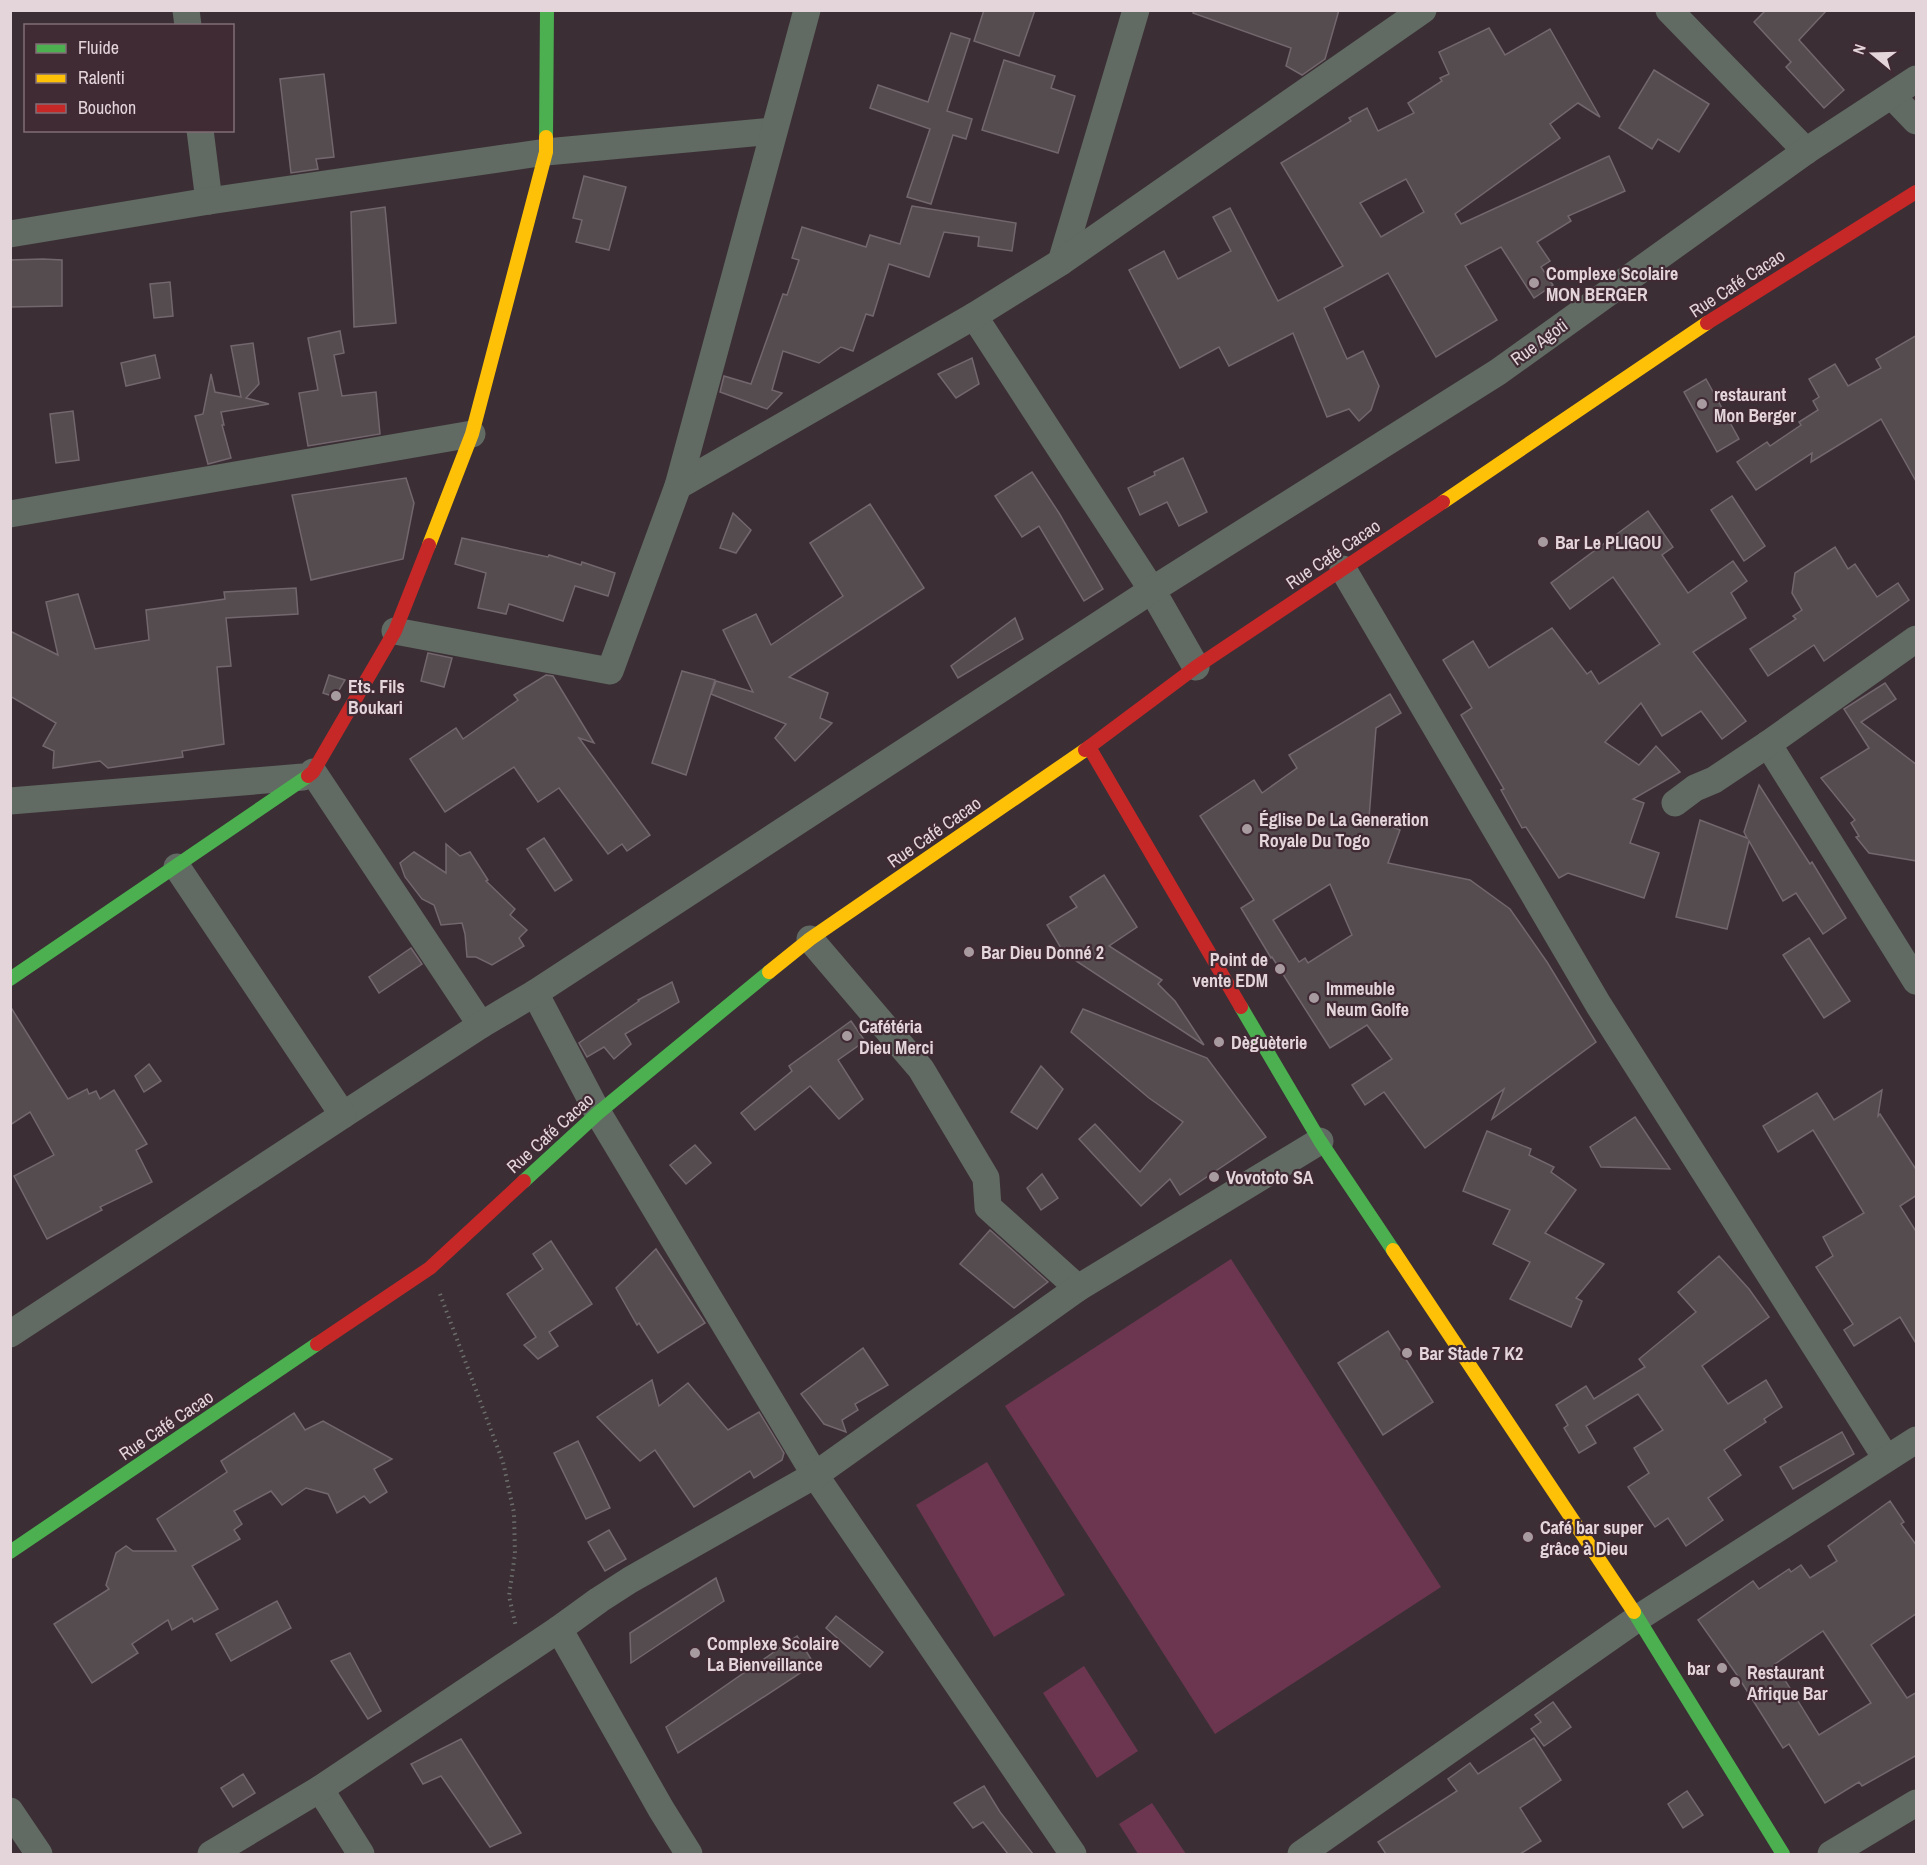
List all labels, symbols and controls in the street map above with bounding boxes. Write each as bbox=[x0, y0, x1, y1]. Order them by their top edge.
legend bbox=[24, 24, 234, 132]
north arrow bbox=[1843, 24, 1903, 84]
text: Fluide bbox=[78, 35, 119, 60]
text: N bbox=[1847, 41, 1871, 57]
text: Ralenti bbox=[78, 65, 125, 90]
text: Bouchon bbox=[78, 95, 136, 120]
street label: Rue Café Cacao bbox=[1684, 243, 1790, 323]
place label: Complexe Scolaire MON BERGER bbox=[1546, 261, 1678, 307]
marker: Complexe Scolaire MON BERGER bbox=[1527, 276, 1541, 290]
street label: Rue Agoti bbox=[1505, 313, 1573, 371]
place label: restaurant Mon Berger bbox=[1714, 382, 1796, 428]
marker: restaurant Mon Berger bbox=[1695, 397, 1709, 411]
street label: Rue Café Cacao bbox=[1281, 513, 1385, 595]
place label: Bar Le PLIGOU bbox=[1555, 530, 1662, 555]
marker: Bar Le PLIGOU bbox=[1536, 535, 1550, 549]
place label: Ets. Fils Boukari bbox=[348, 674, 405, 720]
marker: Ets. Fils Boukari bbox=[329, 689, 343, 703]
street label: Rue Café Cacao bbox=[882, 790, 986, 874]
place label: Église De La Generation Royale Du Togo bbox=[1259, 807, 1429, 853]
marker: Église De La Generation Royale Du Togo bbox=[1240, 822, 1254, 836]
place label: Bar Dieu Donné 2 bbox=[981, 940, 1104, 965]
marker: Bar Dieu Donné 2 bbox=[962, 945, 976, 959]
place label: Point de vente EDM bbox=[1193, 947, 1268, 993]
marker: Point de vente EDM bbox=[1273, 962, 1287, 976]
place label: Immeuble Neum Golfe bbox=[1326, 976, 1409, 1022]
marker: Immeuble Neum Golfe bbox=[1307, 991, 1321, 1005]
place label: Cafétéria Dieu Merci bbox=[859, 1014, 934, 1060]
marker: Cafétéria Dieu Merci bbox=[840, 1029, 854, 1043]
place label: Dèguèterie bbox=[1231, 1030, 1307, 1055]
marker: Dèguèterie bbox=[1212, 1035, 1226, 1049]
street label: Rue Café Cacao bbox=[501, 1087, 599, 1179]
place label: Vovototo SA bbox=[1226, 1165, 1314, 1190]
marker: Vovototo SA bbox=[1207, 1170, 1221, 1184]
place label: Bar Stade 7 K2 bbox=[1419, 1341, 1523, 1366]
marker: Bar Stade 7 K2 bbox=[1400, 1346, 1414, 1360]
street label: Rue Café Cacao bbox=[114, 1384, 218, 1466]
place label: Café bar super grâce à Dieu bbox=[1540, 1515, 1644, 1561]
marker: Café bar super grâce à Dieu bbox=[1521, 1530, 1535, 1544]
place label: Complexe Scolaire La Bienveillance bbox=[707, 1631, 839, 1677]
marker: Complexe Scolaire La Bienveillance bbox=[688, 1646, 702, 1660]
place label: bar bbox=[1687, 1656, 1710, 1681]
place label: Restaurant Afrique Bar bbox=[1747, 1660, 1828, 1706]
marker: bar bbox=[1715, 1661, 1729, 1675]
marker: Restaurant Afrique Bar bbox=[1728, 1675, 1742, 1689]

